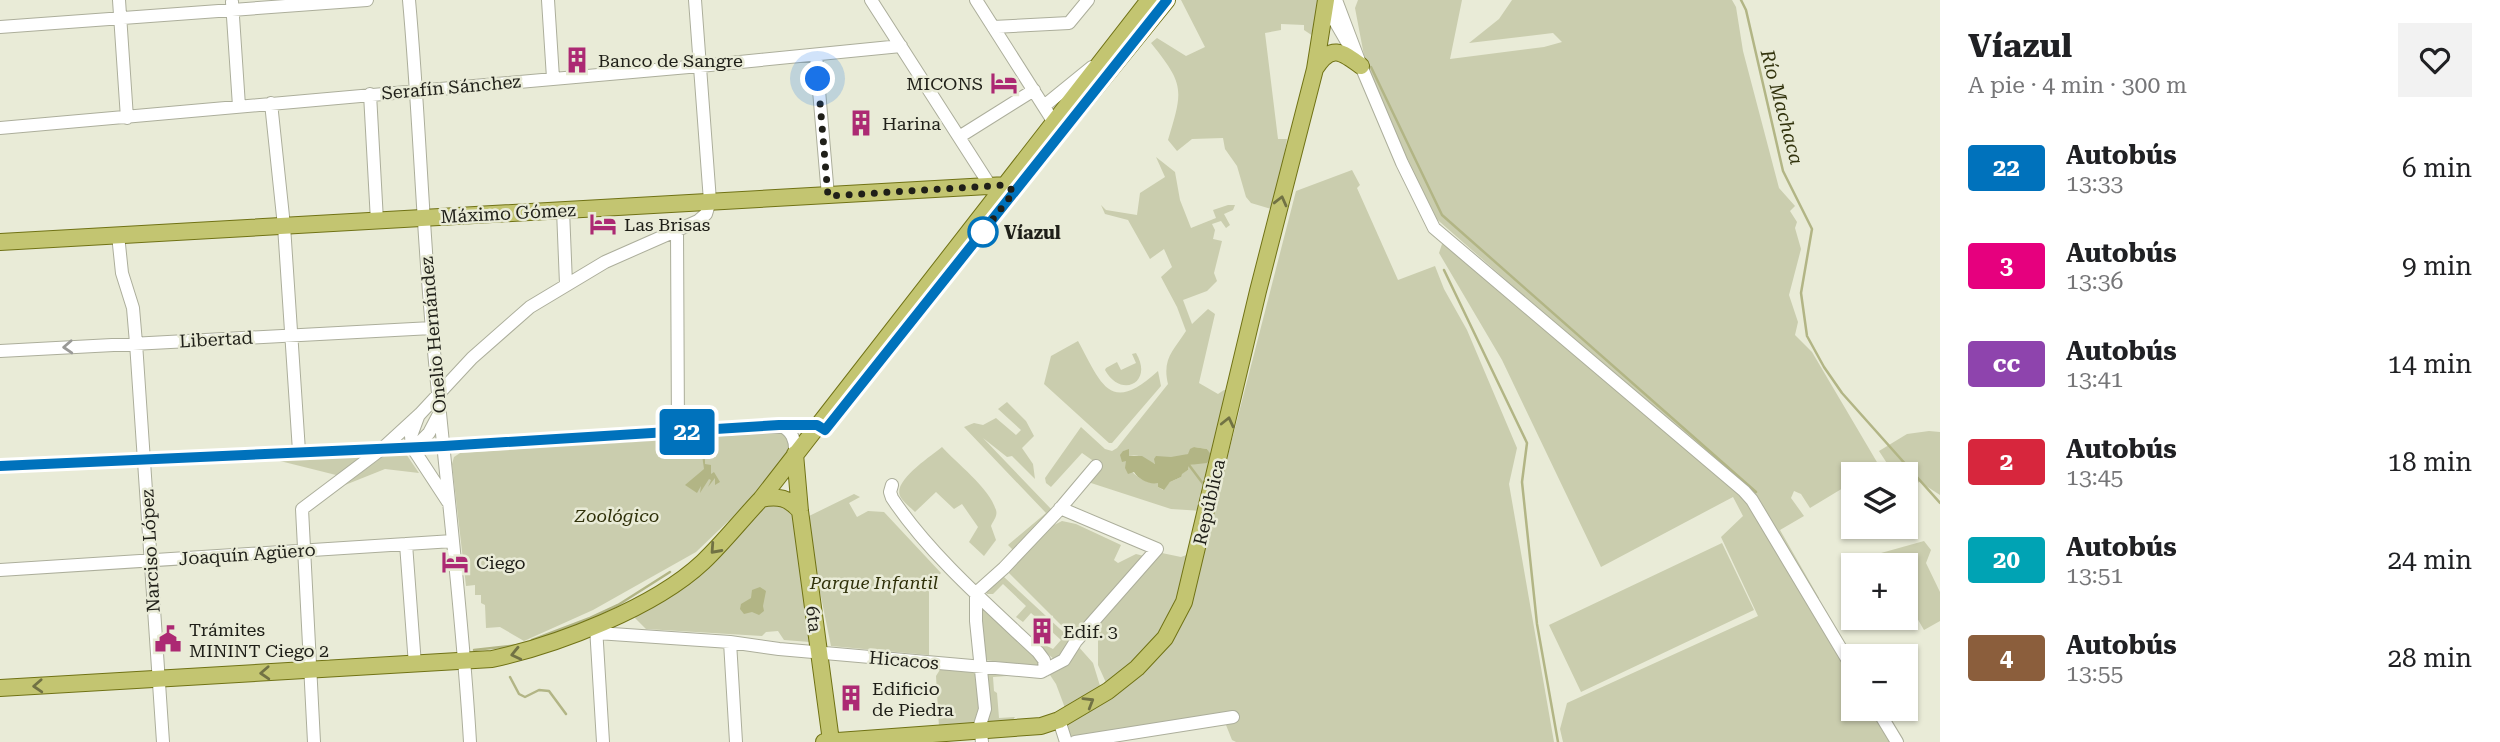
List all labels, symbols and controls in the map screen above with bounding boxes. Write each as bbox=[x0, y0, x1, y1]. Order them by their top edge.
button: heart bbox=[2398, 23, 2472, 97]
text: Víazul bbox=[1968, 26, 2072, 65]
building icon: Banco de Sangre bbox=[562, 45, 592, 75]
water label: Río Machaca bbox=[1755, 46, 1808, 167]
place label: Banco de Sangre bbox=[598, 50, 743, 71]
your location bbox=[800, 61, 835, 96]
hotel icon: MICONS bbox=[989, 68, 1019, 98]
street label: Serafín Sánchez bbox=[380, 70, 522, 104]
text: A pie · 4 min · 300 m bbox=[1968, 72, 2187, 99]
place label: MICONS bbox=[906, 73, 983, 94]
building icon: Harina bbox=[846, 108, 876, 138]
place label: Harina bbox=[882, 113, 941, 134]
text: Autobús bbox=[2066, 140, 2177, 170]
text: 6 min bbox=[2402, 153, 2472, 183]
text: 22 bbox=[1993, 154, 2020, 182]
text: 13:33 bbox=[2066, 170, 2123, 197]
one-way arrow bbox=[1273, 195, 1288, 207]
street label: Máximo Gómez bbox=[440, 199, 577, 227]
hotel icon: Las Brisas bbox=[588, 209, 618, 239]
place label: Las Brisas bbox=[624, 214, 710, 235]
marker: Víazul bbox=[968, 217, 998, 247]
place label: Víazul bbox=[1004, 222, 1061, 243]
text: Autobús bbox=[2066, 238, 2177, 268]
text: 9 min bbox=[2402, 251, 2472, 281]
text: 3 bbox=[2000, 252, 2013, 280]
street label: Onelio Hernández bbox=[416, 255, 450, 414]
text: 13:36 bbox=[2066, 268, 2123, 295]
street label: Libertad bbox=[179, 327, 254, 351]
text: Autobús bbox=[2066, 336, 2177, 366]
one-way arrow bbox=[62, 340, 73, 355]
text: 14 min bbox=[2388, 349, 2472, 379]
text: cc bbox=[1993, 350, 2020, 378]
text: 13:41 bbox=[2066, 366, 2123, 393]
line badge: 22 bbox=[656, 409, 718, 455]
one-way arrow bbox=[1220, 416, 1234, 428]
text: 22 bbox=[674, 418, 700, 446]
text: Autobús bbox=[2066, 434, 2177, 464]
text: 18 min bbox=[2388, 447, 2472, 477]
text: 2 bbox=[2000, 448, 2013, 476]
street label: República bbox=[1189, 457, 1229, 547]
map controls bbox=[1841, 462, 1918, 721]
button: layers bbox=[1841, 462, 1918, 539]
text: 13:45 bbox=[2066, 464, 2123, 491]
street label: Narciso López bbox=[136, 488, 164, 613]
park label: Zoológico bbox=[574, 505, 659, 526]
text: Autobús bbox=[2066, 532, 2177, 562]
street label: Joaquín Agüero bbox=[178, 539, 316, 569]
one-way arrow bbox=[711, 541, 723, 554]
text: 24 min bbox=[2388, 545, 2472, 575]
text: 20 bbox=[1993, 546, 2020, 574]
hotel icon: Ciego bbox=[440, 547, 470, 577]
place label: Ciego bbox=[476, 552, 525, 573]
button: + bbox=[1841, 553, 1918, 630]
text: 13:51 bbox=[2066, 562, 2123, 589]
park label: Parque Infantil bbox=[809, 572, 938, 593]
street label: 6ta bbox=[802, 605, 826, 634]
building icon: Edif. 3 bbox=[1027, 616, 1057, 646]
place label: Trámites MININT Ciego 2 bbox=[189, 619, 329, 661]
place label: Edif. 3 bbox=[1063, 621, 1118, 642]
public building icon: Trámites MININT Ciego 2 bbox=[153, 624, 183, 654]
text: Autobús bbox=[2066, 630, 2177, 660]
text: 28 min bbox=[2388, 643, 2472, 673]
button: − bbox=[1841, 644, 1918, 721]
text: 4 bbox=[2000, 644, 2013, 672]
one-way arrow bbox=[510, 646, 522, 660]
street label: Hicacos bbox=[868, 646, 940, 674]
text: 13:55 bbox=[2066, 660, 2123, 687]
one-way arrow bbox=[259, 665, 270, 680]
one-way arrow bbox=[32, 678, 43, 693]
place label: Edificio de Piedra bbox=[872, 678, 954, 720]
building icon: Edificio de Piedra bbox=[836, 683, 866, 713]
one-way arrow bbox=[1082, 697, 1095, 710]

